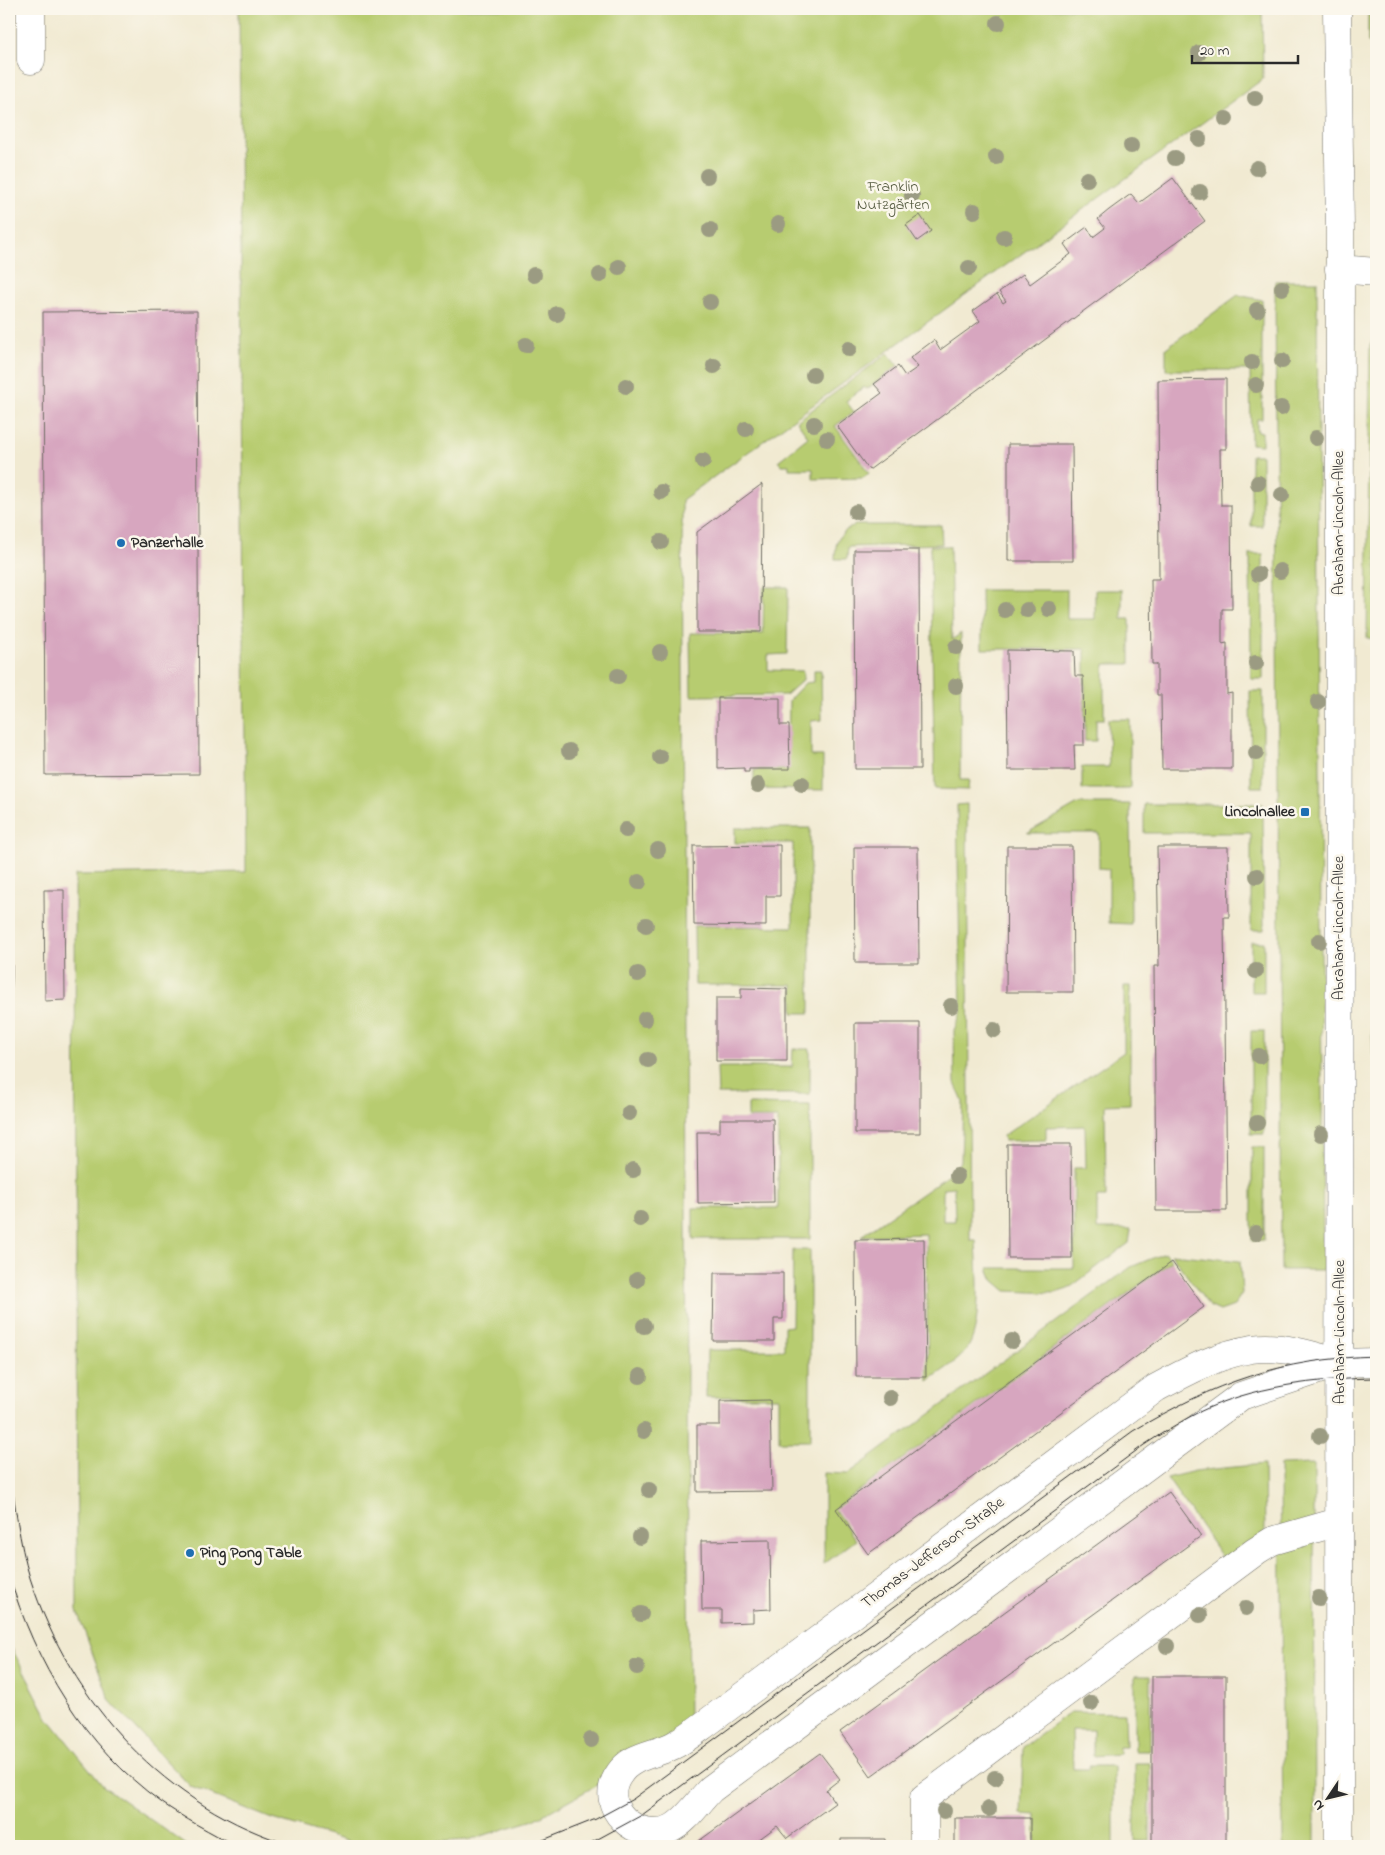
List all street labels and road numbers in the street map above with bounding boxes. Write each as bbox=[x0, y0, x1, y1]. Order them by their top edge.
street label: Abraham-Lincoln-Allee bbox=[1327, 450, 1351, 595]
street label: Abraham-Lincoln-Allee bbox=[1327, 855, 1351, 1000]
street label: Abraham-Lincoln-Allee bbox=[1328, 1259, 1352, 1404]
street label: Thomas-Jefferson-Straße bbox=[856, 1491, 1010, 1615]

